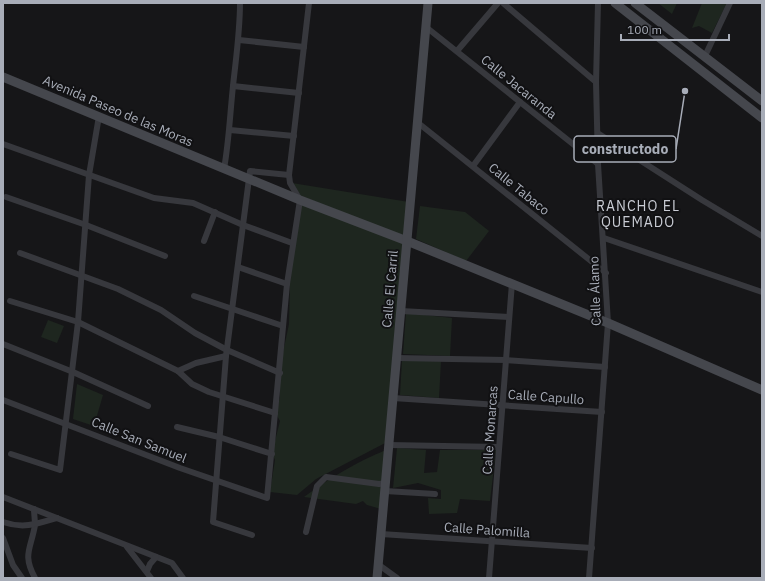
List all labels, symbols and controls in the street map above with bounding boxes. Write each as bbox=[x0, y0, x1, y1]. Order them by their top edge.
scale bar bbox=[621, 16, 729, 42]
text: 100 m bbox=[627, 22, 662, 37]
street label: Calle Jacaranda bbox=[478, 51, 560, 123]
street label: Avenida Paseo de las Moras bbox=[40, 72, 196, 150]
callout: constructodo bbox=[574, 136, 676, 162]
text: constructodo bbox=[582, 140, 668, 158]
street label: Calle Tabaco bbox=[485, 159, 553, 219]
district label: RANCHO EL QUEMADO bbox=[596, 197, 680, 231]
street label: Calle El Carril bbox=[378, 249, 402, 328]
street label: Calle Álamo bbox=[585, 256, 605, 326]
street label: Calle Monarcas bbox=[478, 385, 502, 475]
street label: Calle Capullo bbox=[507, 386, 585, 408]
street label: Calle San Samuel bbox=[89, 413, 189, 467]
street label: Calle Palomilla bbox=[443, 519, 531, 541]

